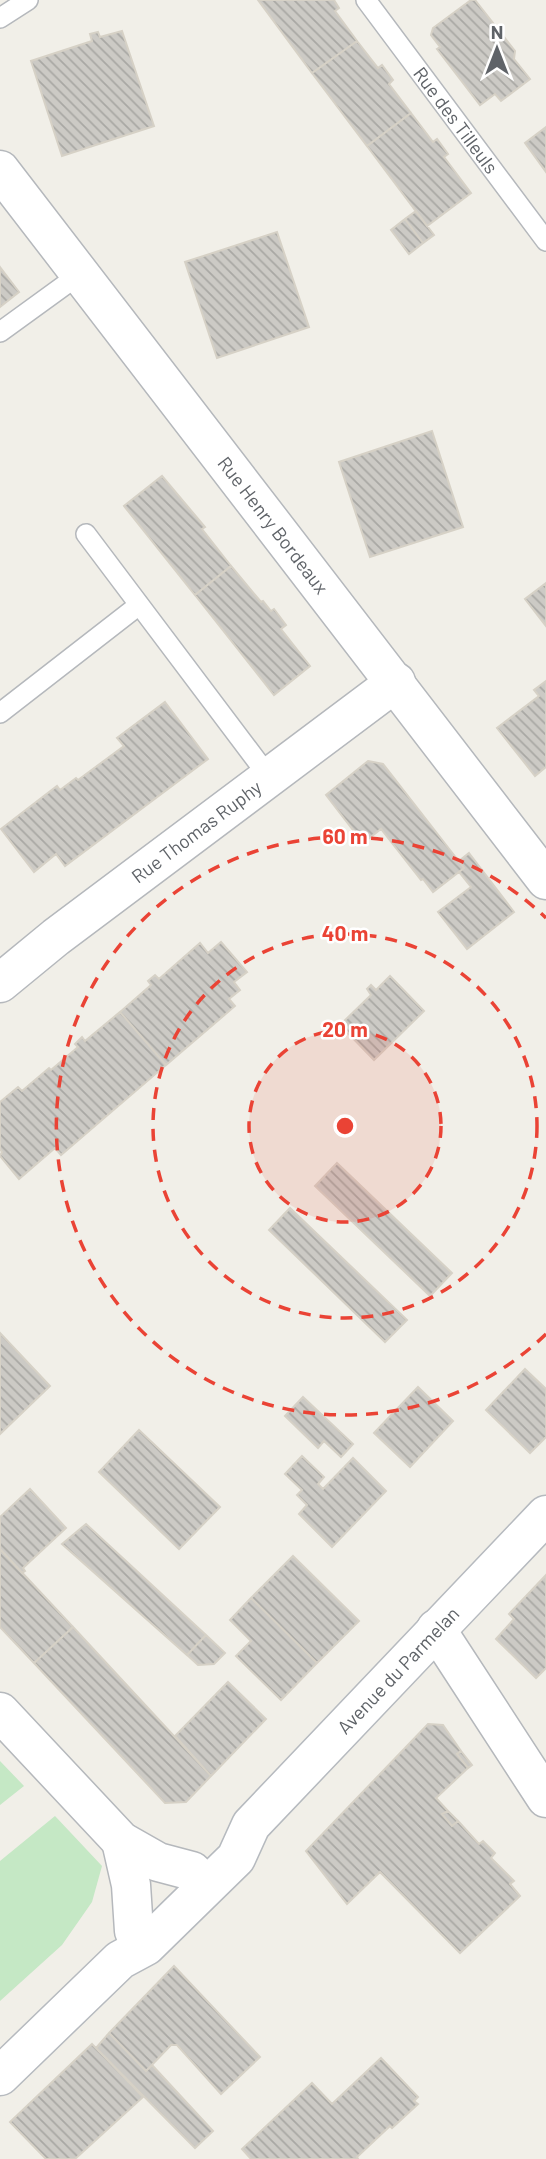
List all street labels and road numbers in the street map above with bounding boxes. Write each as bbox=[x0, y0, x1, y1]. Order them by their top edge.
street label: Rue des Tilleuls bbox=[409, 62, 503, 178]
street label: Rue Henry Bordeaux bbox=[213, 452, 334, 598]
street label: Rue Thomas Ruphy bbox=[127, 775, 266, 887]
street label: Avenue du Parmelan bbox=[332, 1602, 464, 1738]

